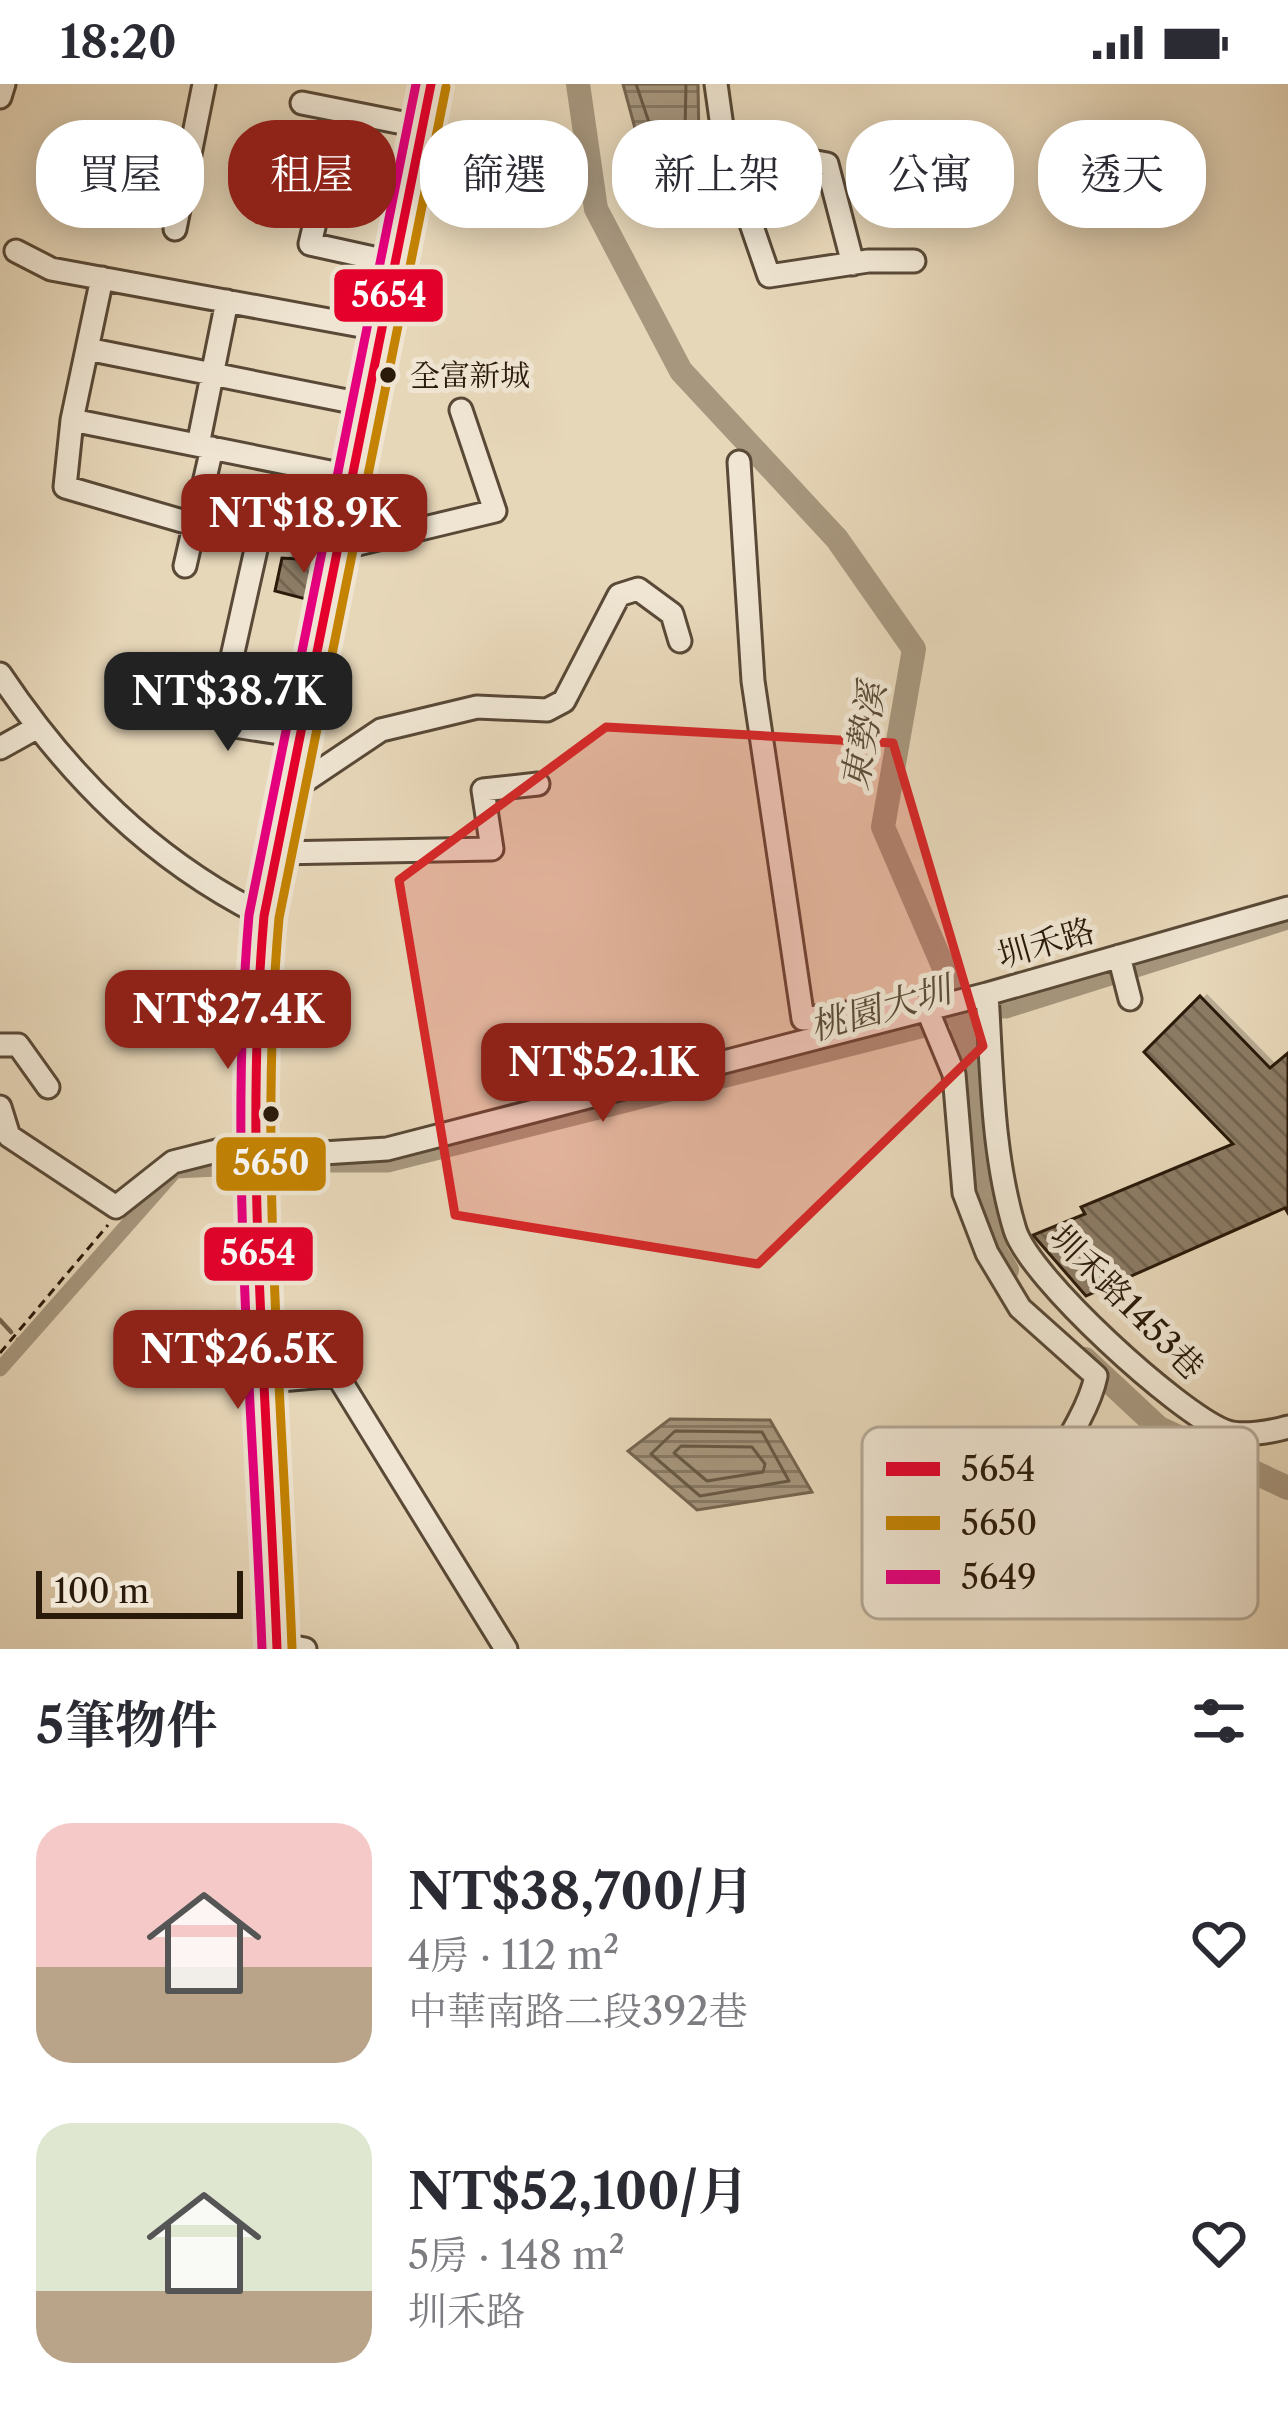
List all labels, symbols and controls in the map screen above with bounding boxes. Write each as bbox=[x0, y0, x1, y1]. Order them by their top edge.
text: 18:20 bbox=[60, 14, 177, 70]
chip: 買屋 bbox=[36, 120, 204, 228]
chip: 租屋 bbox=[228, 120, 396, 228]
chip: 篩選 bbox=[420, 120, 588, 228]
chip: 新上架 bbox=[612, 120, 822, 228]
chip: 公寓 bbox=[846, 120, 1014, 228]
chip: 透天 bbox=[1038, 120, 1206, 228]
line badge: 5654 bbox=[332, 267, 445, 324]
text: 5654 bbox=[351, 275, 427, 316]
place label: 全富新城 bbox=[410, 357, 530, 394]
marker: 全富新城 bbox=[377, 364, 399, 386]
pin: NT$18.9K bbox=[180, 474, 428, 576]
text: NT$18.9K bbox=[208, 489, 400, 537]
pin: NT$38.7K bbox=[104, 652, 352, 754]
text: NT$38.7K bbox=[131, 667, 325, 715]
water label: 東勢溪 bbox=[832, 675, 895, 793]
street label: 圳禾路 bbox=[993, 910, 1099, 976]
water label: 桃園大圳 bbox=[805, 966, 960, 1049]
pin: NT$27.4K bbox=[104, 970, 352, 1072]
text: NT$27.4K bbox=[132, 985, 324, 1033]
pin: NT$52.1K bbox=[479, 1023, 727, 1125]
text: NT$52.1K bbox=[508, 1038, 698, 1086]
unlabelled marker bbox=[260, 1103, 282, 1125]
line badge: 5650 bbox=[214, 1135, 328, 1193]
text: 5650 bbox=[232, 1143, 310, 1184]
street label: 圳禾路1453巷 bbox=[1041, 1216, 1213, 1388]
line badge: 5654 bbox=[202, 1225, 315, 1283]
text: 5654 bbox=[220, 1233, 296, 1274]
pin: NT$26.5K bbox=[114, 1310, 362, 1412]
text: NT$26.5K bbox=[140, 1325, 336, 1373]
legend bbox=[862, 1427, 1258, 1619]
text: 5654 bbox=[961, 1449, 1035, 1490]
text: 5650 bbox=[961, 1503, 1037, 1544]
text: 5649 bbox=[961, 1557, 1037, 1598]
scale bar bbox=[36, 1565, 243, 1618]
text: 100 m bbox=[54, 1571, 149, 1612]
icon: filters bbox=[1186, 1688, 1252, 1754]
text: 5筆物件 bbox=[36, 1694, 217, 1756]
text: NT$38,700/月 bbox=[408, 1860, 755, 1922]
icon: home bbox=[132, 1871, 276, 2015]
icon: heart bbox=[1186, 1910, 1252, 1976]
text: 4房 · 112 m² bbox=[408, 1931, 619, 1979]
text: 中華南路二段392巷 bbox=[408, 1987, 748, 2035]
text: NT$52,100/月 bbox=[408, 2160, 749, 2222]
icon: home bbox=[132, 2171, 276, 2315]
icon: heart bbox=[1186, 2210, 1252, 2276]
text: 5房 · 148 m² bbox=[408, 2231, 625, 2279]
text: 圳禾路 bbox=[408, 2287, 525, 2335]

